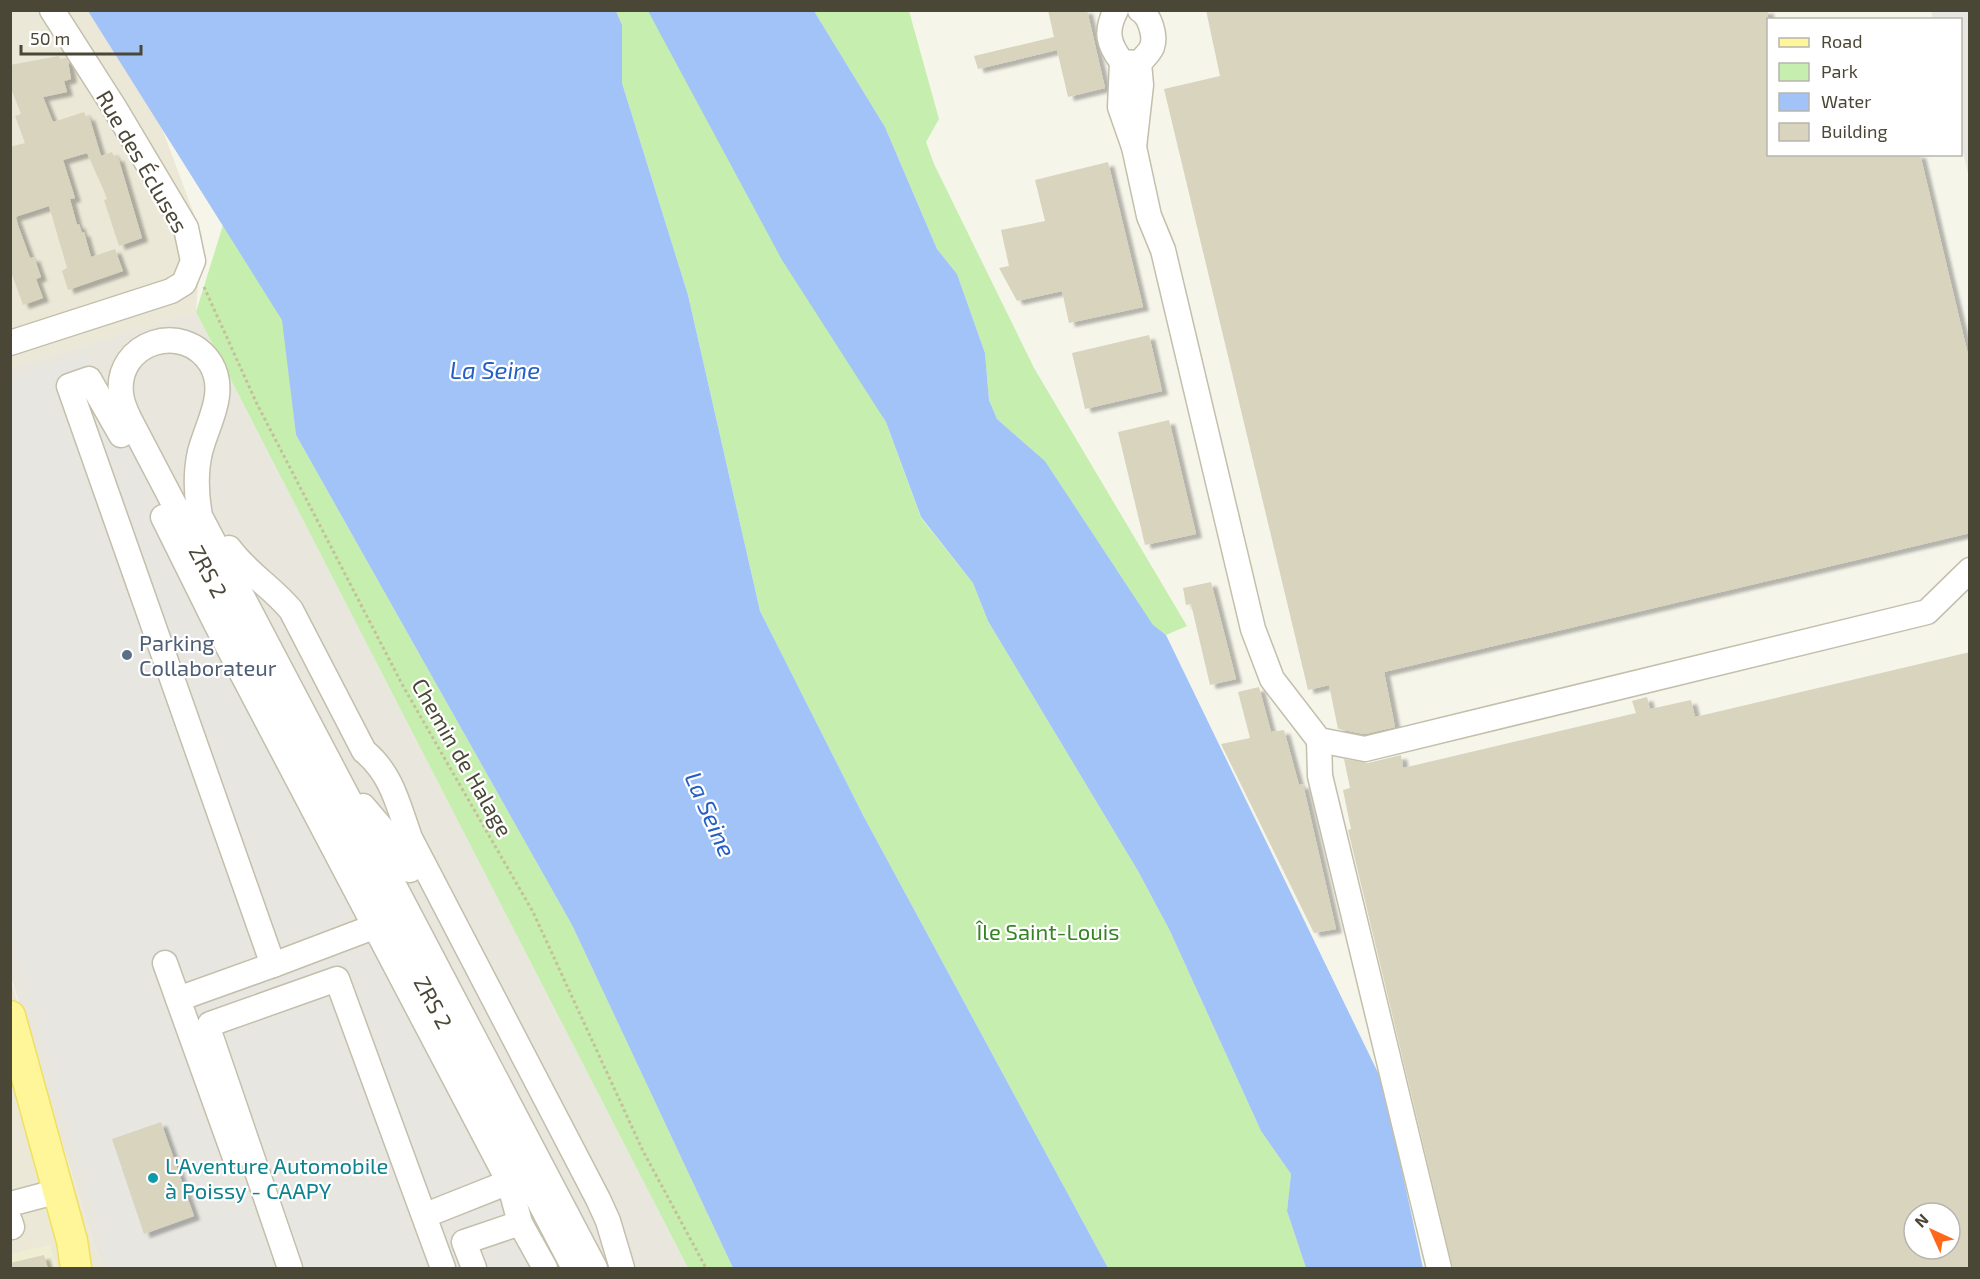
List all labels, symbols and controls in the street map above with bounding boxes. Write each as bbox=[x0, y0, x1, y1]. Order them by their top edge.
scale bar bbox=[21, 18, 141, 56]
legend bbox=[1767, 18, 1962, 156]
text: 50 m bbox=[30, 27, 70, 49]
text: Road bbox=[1821, 30, 1862, 52]
text: Park bbox=[1821, 60, 1858, 82]
street label: Rue des Écluses bbox=[92, 85, 194, 237]
text: Water bbox=[1821, 90, 1871, 112]
text: Building bbox=[1821, 120, 1888, 142]
water label: La Seine bbox=[450, 355, 540, 384]
street label: ZRS 2 bbox=[184, 540, 234, 602]
place label: Parking Collaborateur bbox=[139, 629, 277, 680]
marker: Parking Collaborateur bbox=[120, 648, 134, 662]
street label: Chemin de Halage bbox=[407, 673, 519, 841]
water label: La Seine bbox=[679, 767, 743, 861]
park label: Île Saint-Louis bbox=[976, 918, 1119, 944]
street label: ZRS 2 bbox=[409, 971, 459, 1033]
place label: L'Aventure Automobile à Poissy - CAAPY bbox=[165, 1152, 388, 1203]
marker: L'Aventure Automobile à Poissy - CAAPY bbox=[146, 1171, 160, 1185]
north arrow bbox=[1902, 1201, 1962, 1261]
text: N bbox=[1910, 1209, 1932, 1231]

